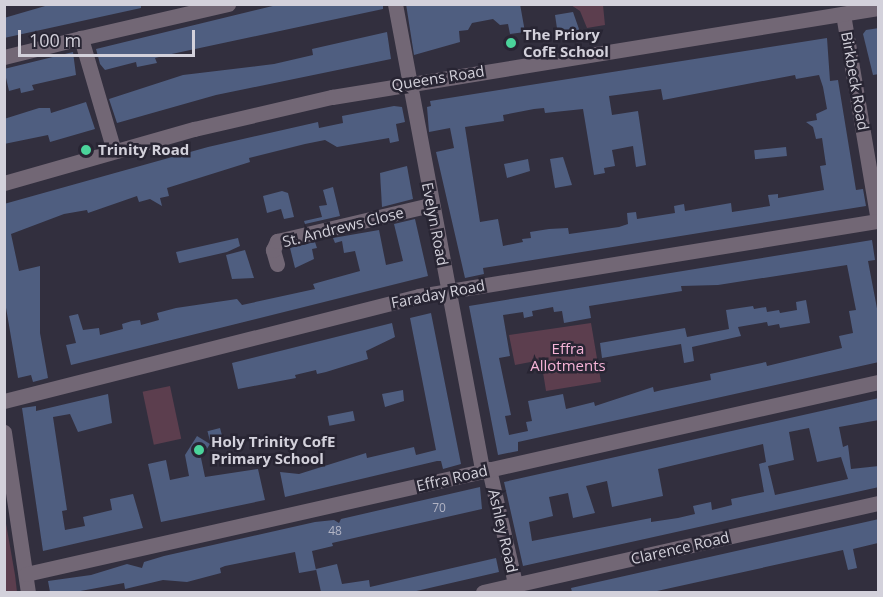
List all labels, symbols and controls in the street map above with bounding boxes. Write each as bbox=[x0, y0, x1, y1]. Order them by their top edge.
scale bar bbox=[21, 18, 198, 56]
place label: The Priory CofE School bbox=[523, 25, 609, 60]
text: 100 m bbox=[29, 28, 81, 52]
street label: Birkbeck Road bbox=[837, 30, 873, 132]
marker: The Priory CofE School bbox=[504, 36, 518, 50]
street label: Queens Road bbox=[390, 62, 486, 94]
place label: Trinity Road bbox=[98, 141, 189, 159]
marker: Trinity Road bbox=[79, 143, 93, 157]
street label: Evelyn Road bbox=[418, 181, 452, 267]
street label: St. Andrews Close bbox=[281, 203, 405, 251]
street label: Faraday Road bbox=[390, 276, 486, 312]
park label: Effra Allotments bbox=[530, 339, 606, 374]
place label: Holy Trinity CofE Primary School bbox=[211, 432, 335, 467]
marker: Holy Trinity CofE Primary School bbox=[192, 443, 206, 457]
street label: Effra Road bbox=[415, 461, 489, 495]
street label: Ashley Road bbox=[485, 487, 521, 575]
house number: 70 bbox=[432, 501, 446, 515]
house number: 48 bbox=[328, 524, 342, 538]
street label: Clarence Road bbox=[629, 528, 731, 568]

